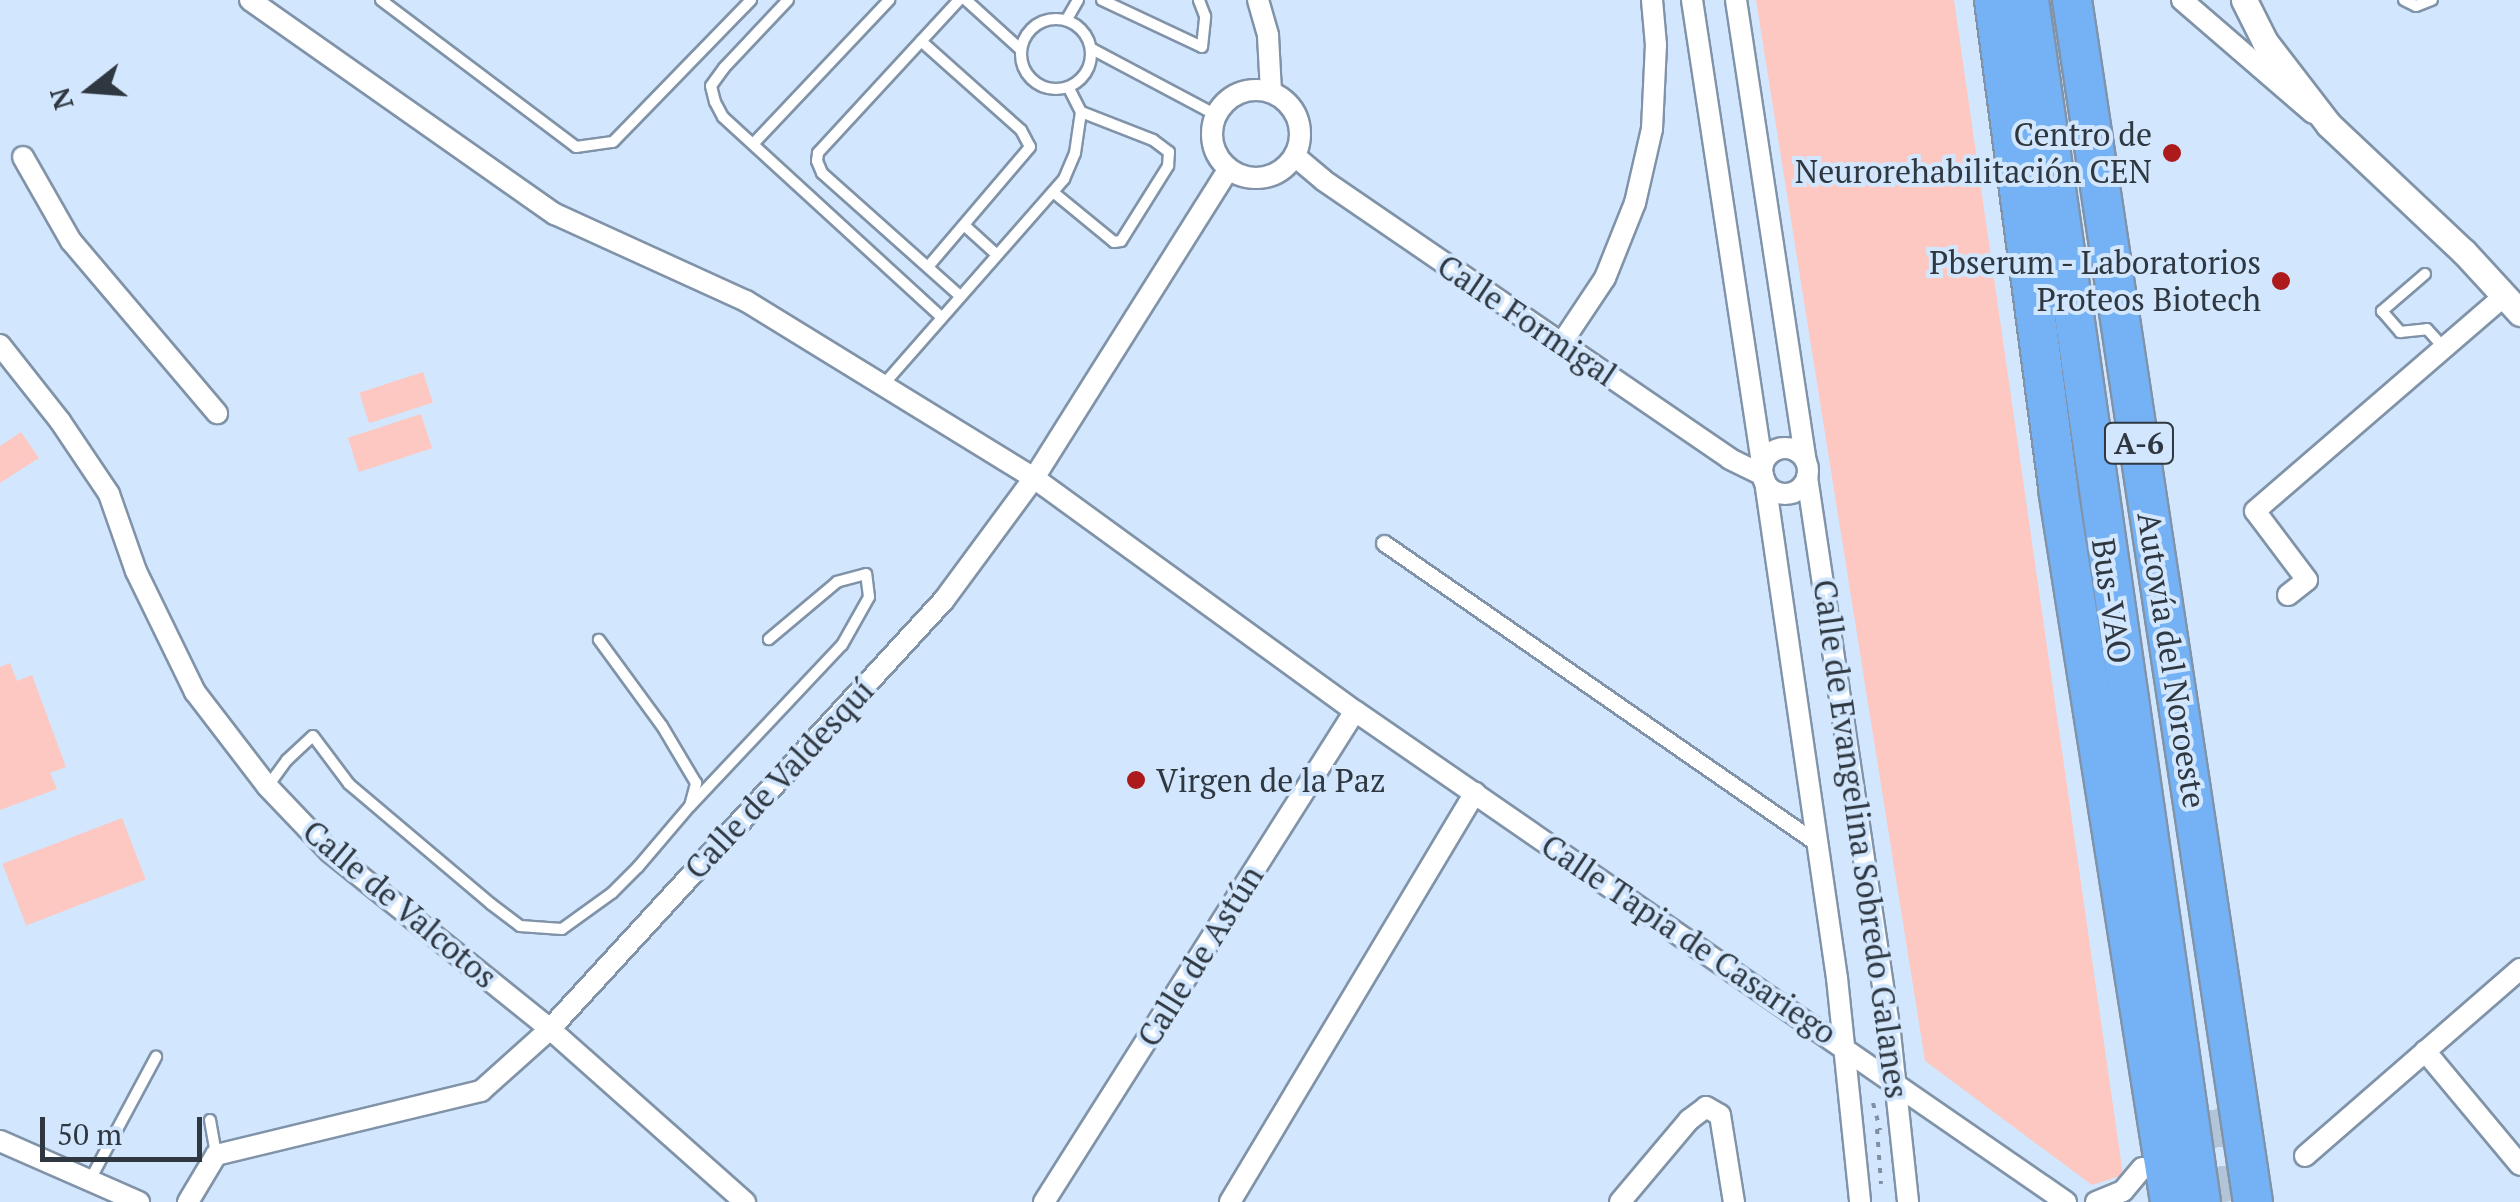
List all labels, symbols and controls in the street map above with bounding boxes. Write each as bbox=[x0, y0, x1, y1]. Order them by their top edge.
north arrow bbox=[40, 40, 140, 140]
text: N bbox=[40, 83, 82, 114]
place label: Centro de Neurorehabilitación CEN bbox=[1795, 116, 2152, 191]
marker: Centro de Neurorehabilitación CEN bbox=[2161, 142, 2183, 164]
place label: Pbserum - Laboratorios Proteos Biotech bbox=[1927, 244, 2261, 319]
street label: Calle Formigal bbox=[1430, 246, 1624, 394]
marker: Pbserum - Laboratorios Proteos Biotech bbox=[2270, 270, 2292, 292]
road number: A-6 bbox=[2102, 418, 2176, 468]
street label: Autovía del Noroeste bbox=[2130, 509, 2214, 811]
street label: Bus-VAO bbox=[2084, 536, 2140, 666]
street label: Calle de Evangelina Sobredo Galanes bbox=[1806, 577, 1916, 1101]
street label: Calle de Valdesquí bbox=[676, 671, 882, 887]
place label: Virgen de la Paz bbox=[1156, 761, 1386, 799]
marker: Virgen de la Paz bbox=[1125, 769, 1147, 791]
street label: Calle de Valcotos bbox=[295, 812, 505, 996]
street label: Calle Tapia de Casariego bbox=[1534, 826, 1844, 1052]
street label: Calle de Astún bbox=[1129, 858, 1271, 1054]
scale bar bbox=[45, 1097, 208, 1159]
text: 50 m bbox=[57, 1114, 122, 1154]

